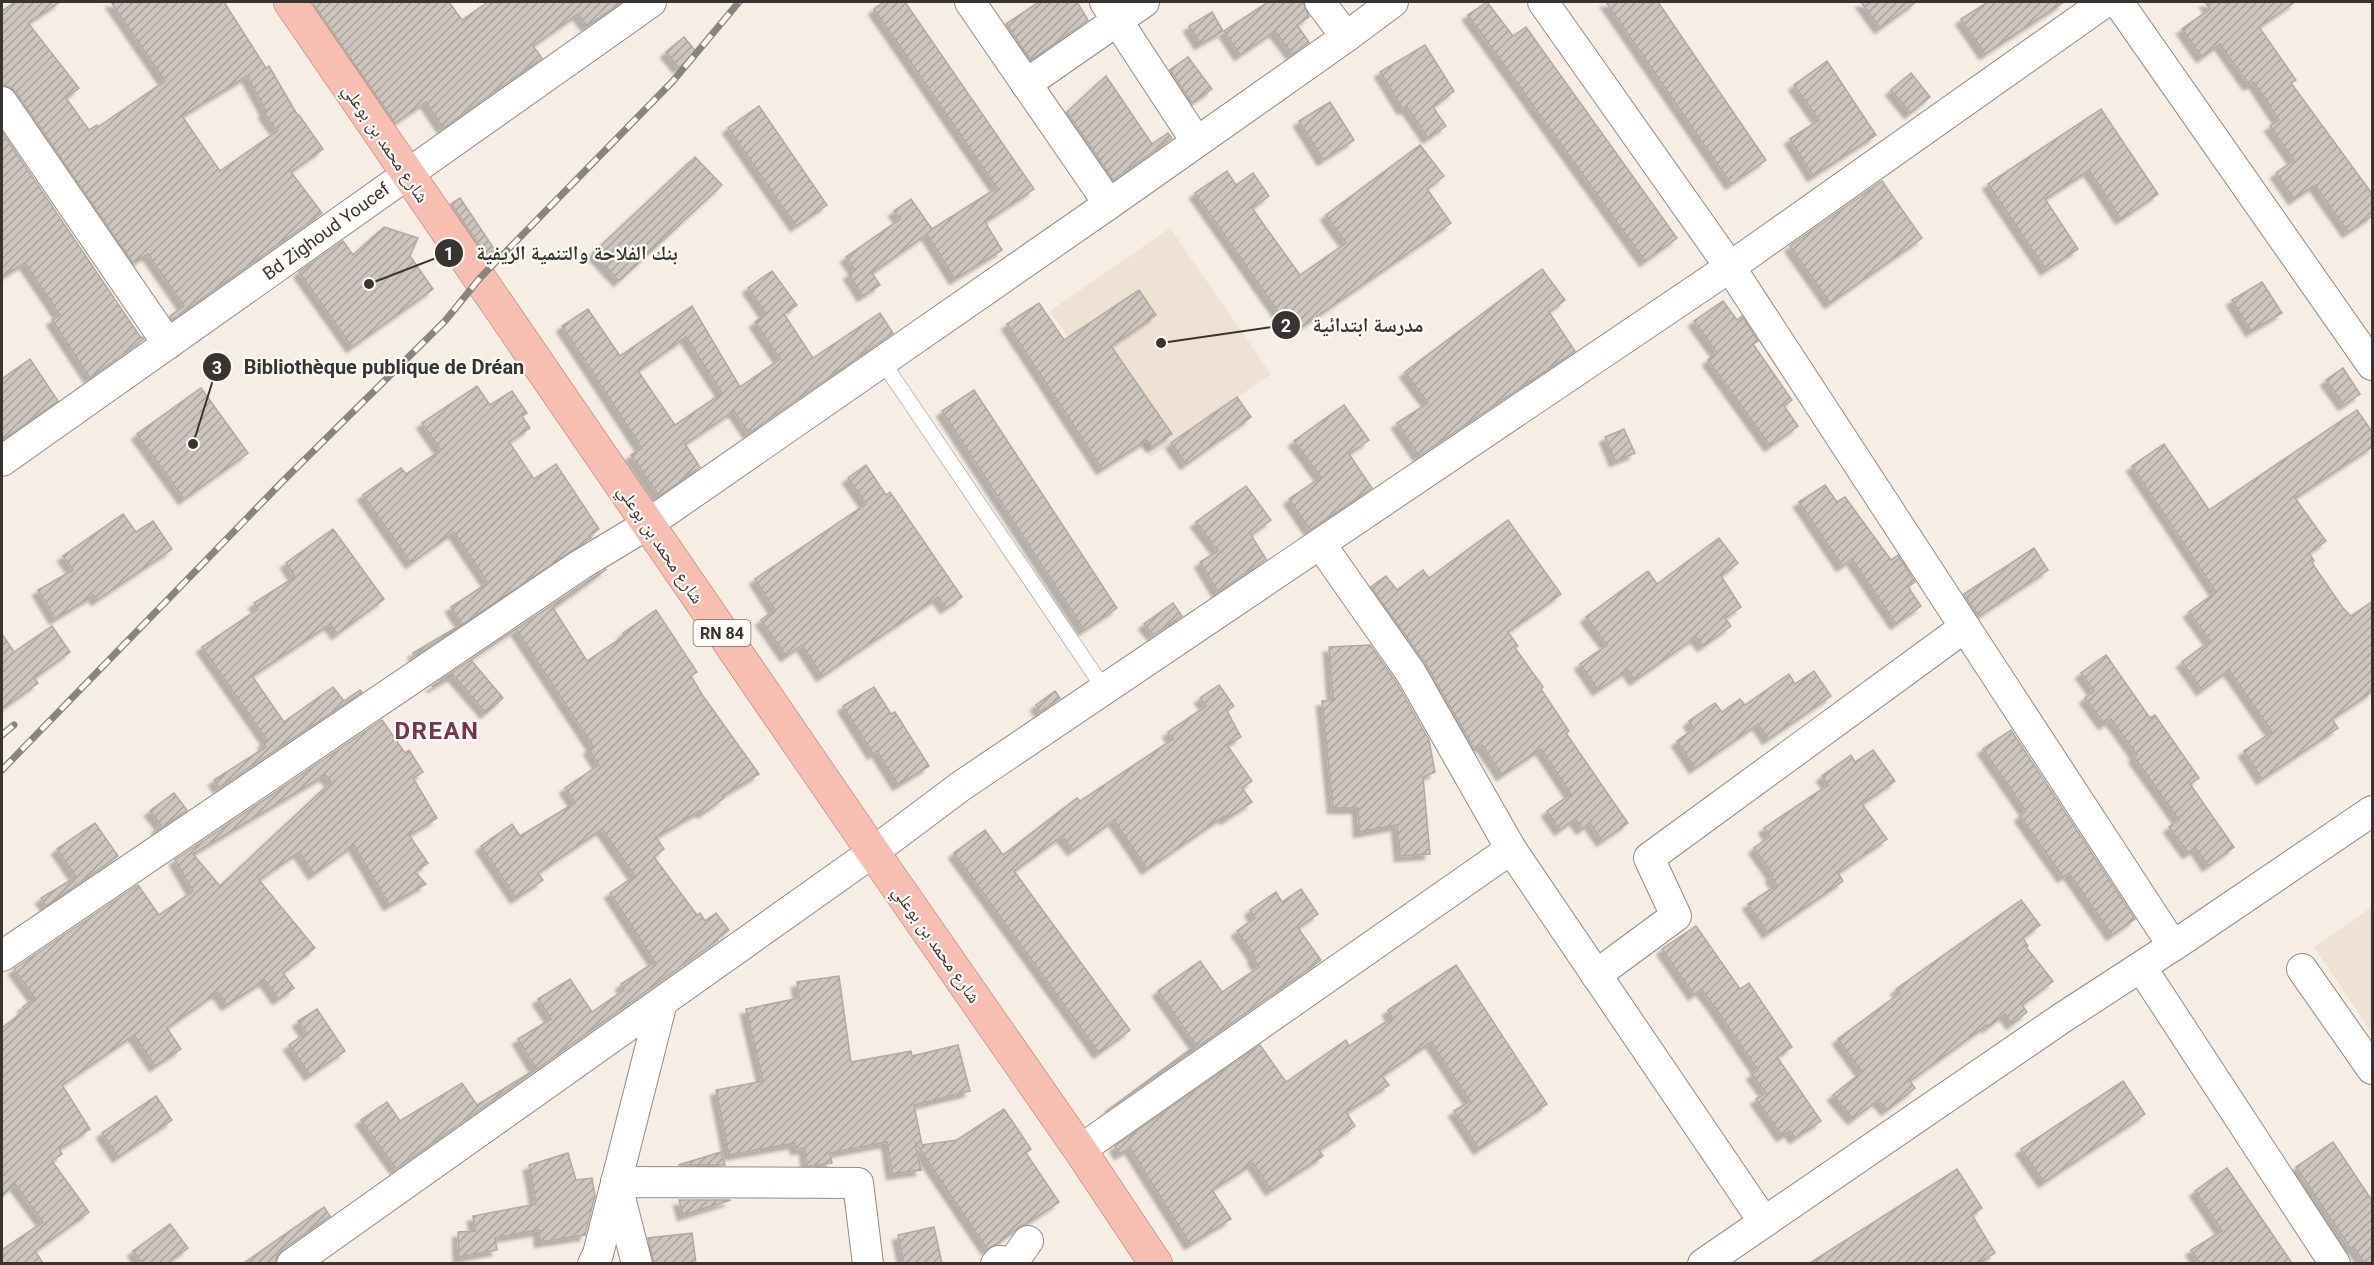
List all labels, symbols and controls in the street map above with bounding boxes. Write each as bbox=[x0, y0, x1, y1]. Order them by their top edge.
street label: شارع محمد بن بوعلي bbox=[335, 80, 433, 209]
street label: Bd Zighoud Youcef bbox=[259, 178, 394, 284]
callout: بنك الفلاحة والتنمية الريفية bbox=[434, 234, 690, 272]
text: بنك الفلاحة والتنمية الريفية bbox=[476, 241, 678, 265]
text: 1 bbox=[444, 243, 454, 264]
callout: مدرسة ابتدائية bbox=[1271, 306, 1435, 344]
text: مدرسة ابتدائية bbox=[1313, 313, 1423, 337]
text: 2 bbox=[1281, 315, 1291, 336]
callout: Bibliothèque publique de Dréan bbox=[202, 348, 537, 386]
text: Bibliothèque publique de Dréan bbox=[244, 355, 524, 379]
text: 3 bbox=[212, 357, 222, 378]
street label: شارع محمد بن بوعلي bbox=[610, 481, 708, 610]
road number: RN 84 bbox=[694, 620, 750, 646]
district label: DREAN bbox=[394, 717, 480, 745]
street label: شارع محمد بن بوعلي bbox=[885, 881, 985, 1009]

